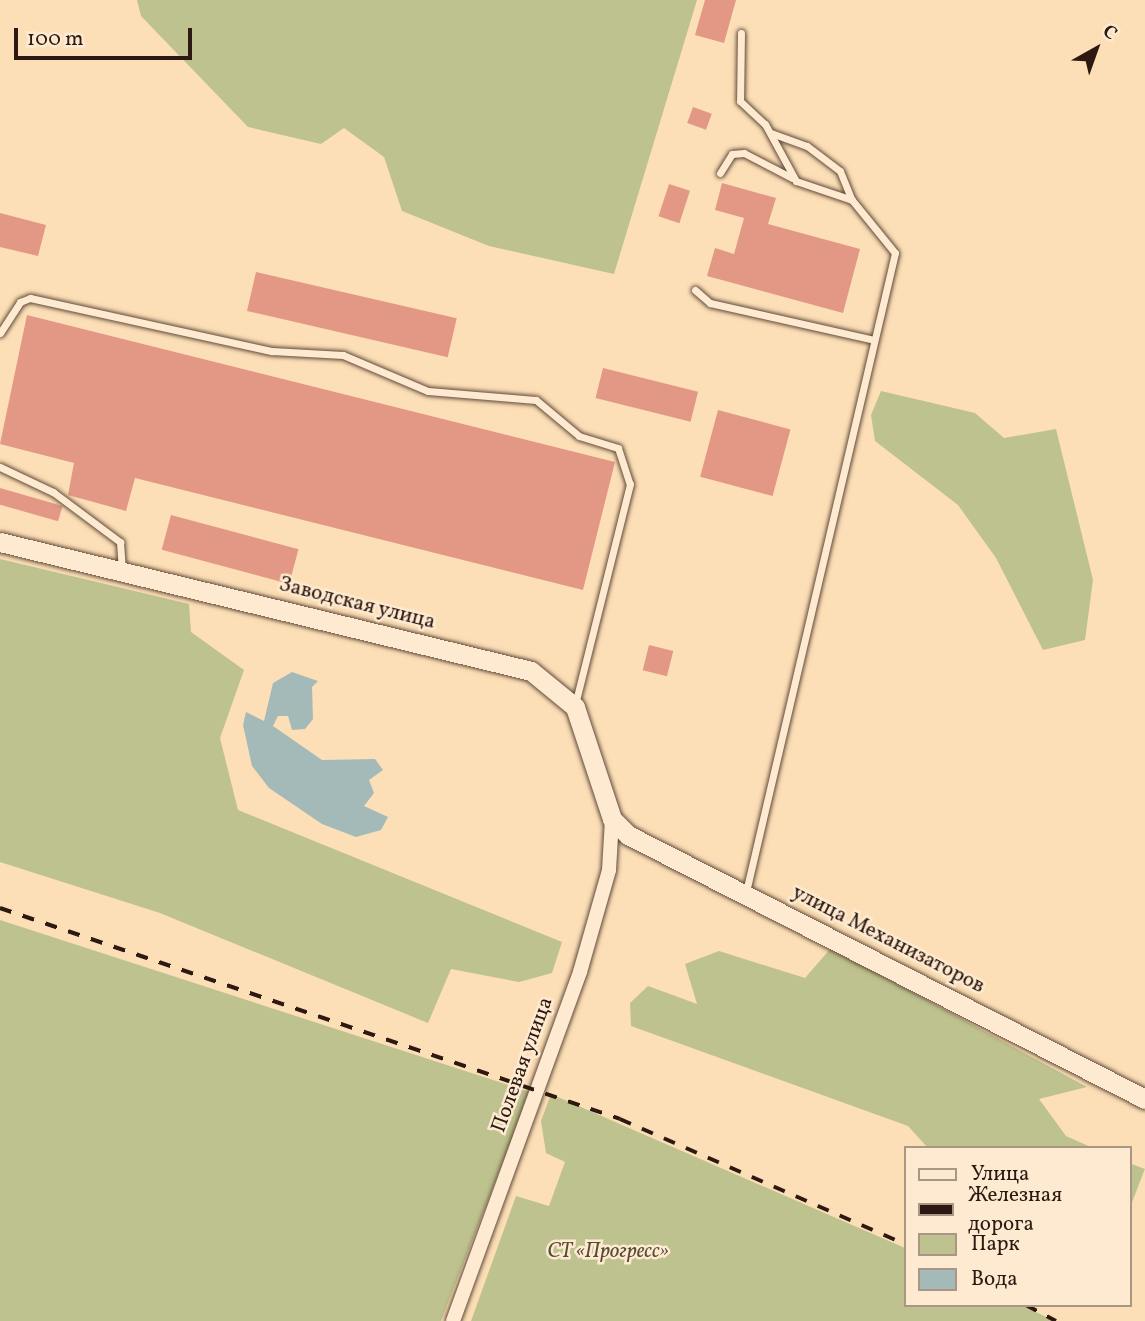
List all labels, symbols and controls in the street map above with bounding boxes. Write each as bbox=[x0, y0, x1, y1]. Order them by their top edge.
scale bar bbox=[18, 14, 196, 58]
north arrow bbox=[1061, 14, 1131, 84]
text: С bbox=[1096, 19, 1123, 47]
text: 100 m bbox=[27, 25, 84, 54]
street label: Заводская улица bbox=[276, 572, 438, 636]
street label: улица Механизаторов bbox=[787, 880, 989, 1000]
street label: Полевая улица bbox=[487, 994, 559, 1136]
legend bbox=[904, 1146, 1131, 1307]
text: Улица bbox=[971, 1160, 1029, 1189]
text: Железная дорога bbox=[968, 1181, 1062, 1239]
text: Парк bbox=[971, 1230, 1020, 1259]
park label: СТ «Прогресс» bbox=[547, 1239, 669, 1265]
text: Вода bbox=[971, 1265, 1018, 1294]

